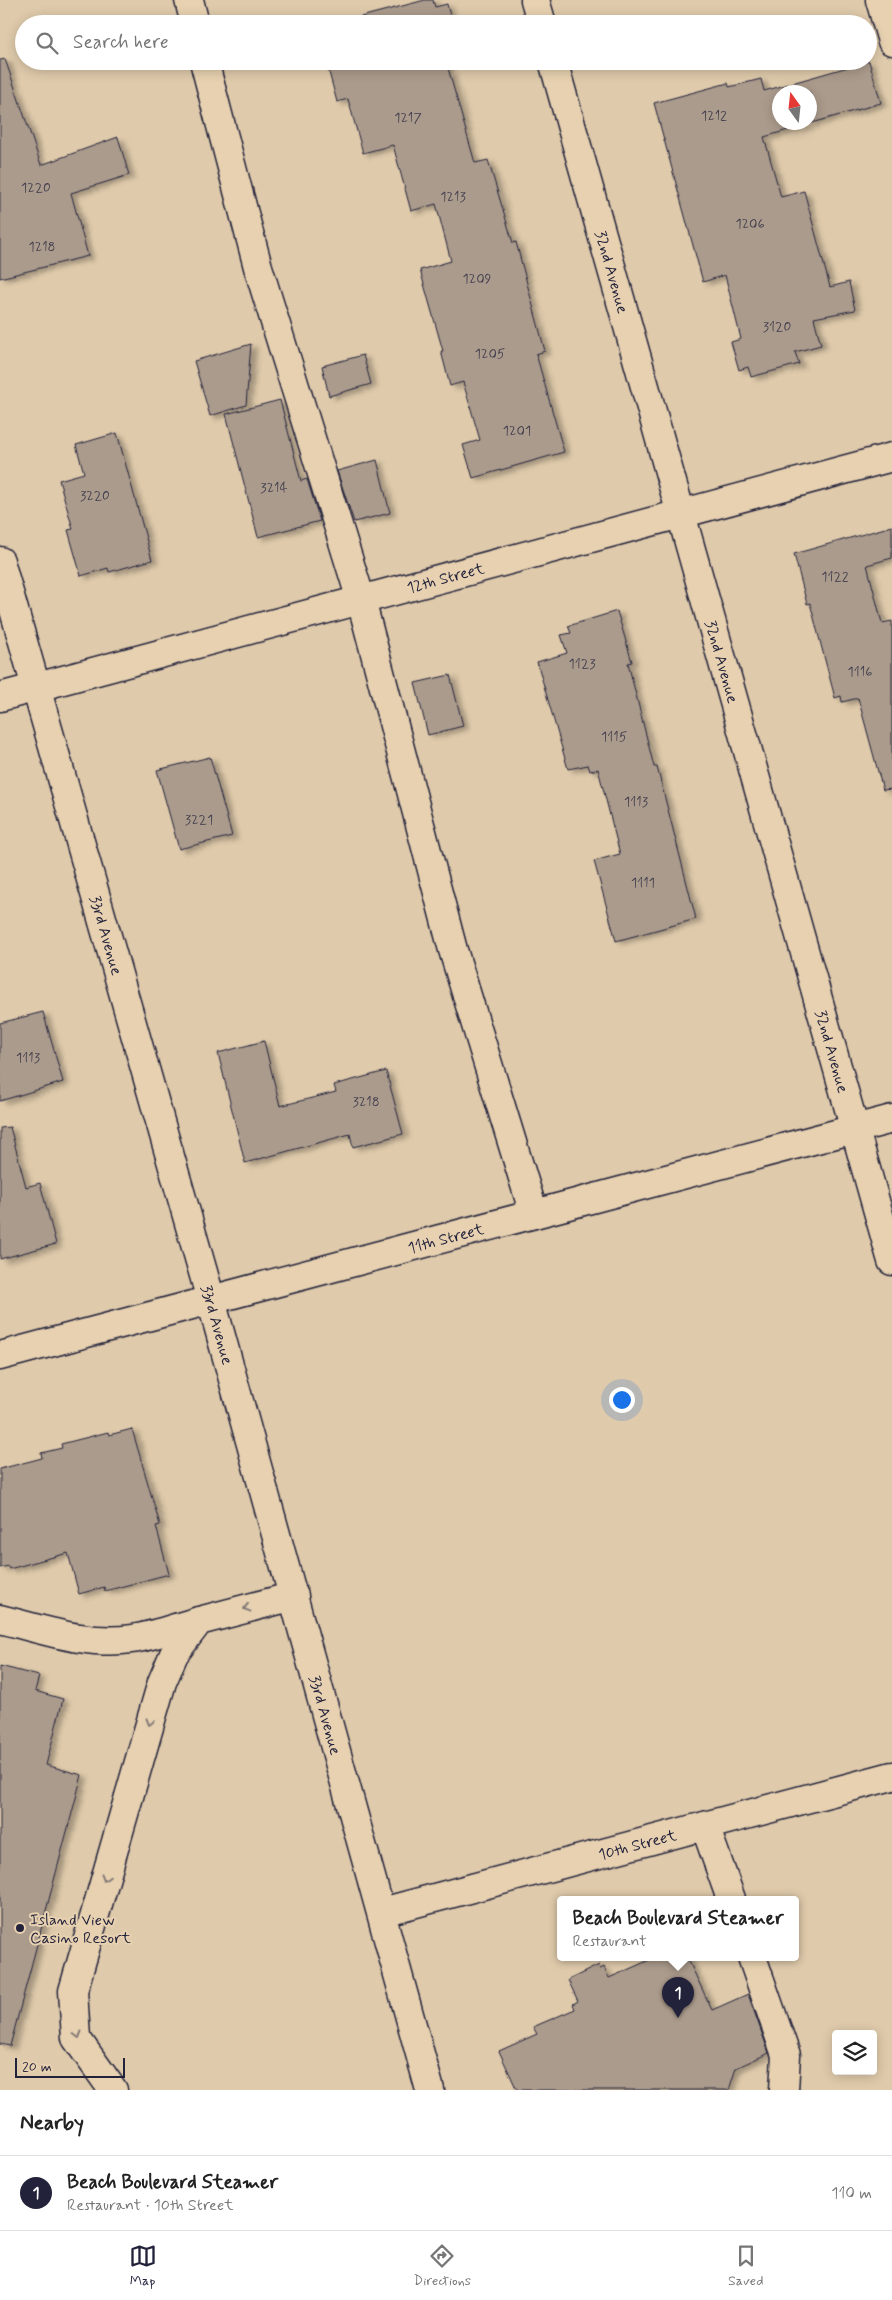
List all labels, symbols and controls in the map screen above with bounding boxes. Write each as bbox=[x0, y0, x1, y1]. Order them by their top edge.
search box bbox=[15, 15, 877, 70]
icon: search bbox=[33, 29, 61, 57]
text: Search here bbox=[73, 30, 169, 55]
north arrow bbox=[772, 85, 817, 130]
house number: 1212 bbox=[701, 107, 727, 125]
house number: 1217 bbox=[394, 109, 422, 127]
house number: 1220 bbox=[21, 179, 51, 197]
house number: 1213 bbox=[440, 188, 466, 206]
house number: 1206 bbox=[735, 215, 765, 233]
street label: 32nd Avenue bbox=[589, 228, 633, 316]
house number: 1218 bbox=[29, 238, 56, 256]
house number: 1209 bbox=[463, 270, 492, 288]
house number: 3120 bbox=[763, 318, 791, 336]
house number: 1205 bbox=[475, 345, 505, 363]
house number: 1201 bbox=[503, 422, 531, 440]
house number: 3214 bbox=[260, 479, 288, 497]
house number: 3220 bbox=[80, 487, 110, 505]
street label: 12th Street bbox=[405, 558, 487, 599]
house number: 1122 bbox=[821, 568, 849, 586]
street label: 32nd Avenue bbox=[699, 618, 743, 706]
house number: 1123 bbox=[569, 655, 595, 673]
house number: 1116 bbox=[848, 663, 872, 681]
house number: 1115 bbox=[601, 728, 627, 746]
house number: 1113 bbox=[624, 793, 648, 811]
house number: 3221 bbox=[185, 811, 213, 829]
house number: 1111 bbox=[631, 874, 655, 892]
street label: 33rd Avenue bbox=[84, 893, 127, 978]
street label: 32nd Avenue bbox=[810, 1008, 853, 1096]
house number: 1113 bbox=[16, 1049, 40, 1067]
house number: 3218 bbox=[352, 1093, 380, 1111]
street label: 11th Street bbox=[406, 1219, 487, 1259]
street label: 33rd Avenue bbox=[195, 1283, 237, 1367]
your location bbox=[609, 1387, 635, 1413]
one-way arrow bbox=[243, 1603, 251, 1613]
street label: 33rd Avenue bbox=[303, 1673, 346, 1758]
one-way arrow bbox=[146, 1717, 156, 1725]
street label: 10th Street bbox=[596, 1825, 679, 1866]
one-way arrow bbox=[101, 1873, 111, 1881]
popup bbox=[557, 1896, 799, 1961]
text: Beach Boulevard Steamer bbox=[572, 1906, 784, 1931]
place label: Island View Casino Resort bbox=[30, 1910, 131, 1949]
marker: Island View Casino Resort bbox=[14, 1922, 26, 1934]
text: Restaurant bbox=[572, 1931, 647, 1952]
pin: 1 bbox=[662, 1977, 694, 2018]
map controls bbox=[832, 2030, 877, 2075]
button: layers bbox=[832, 2030, 877, 2075]
one-way arrow bbox=[72, 2031, 83, 2039]
scale bar bbox=[15, 2055, 125, 2078]
text: 20 m bbox=[22, 2058, 52, 2076]
text: Nearby bbox=[20, 2109, 84, 2137]
text: Beach Boulevard Steamer bbox=[67, 2170, 278, 2195]
text: 1 bbox=[32, 2183, 40, 2204]
text: 110 m bbox=[831, 2183, 872, 2204]
text: Restaurant · 10th Street bbox=[67, 2195, 234, 2216]
tab: Map bbox=[129, 2242, 157, 2290]
tab: Directions bbox=[414, 2242, 471, 2290]
tab: Saved bbox=[728, 2242, 763, 2290]

